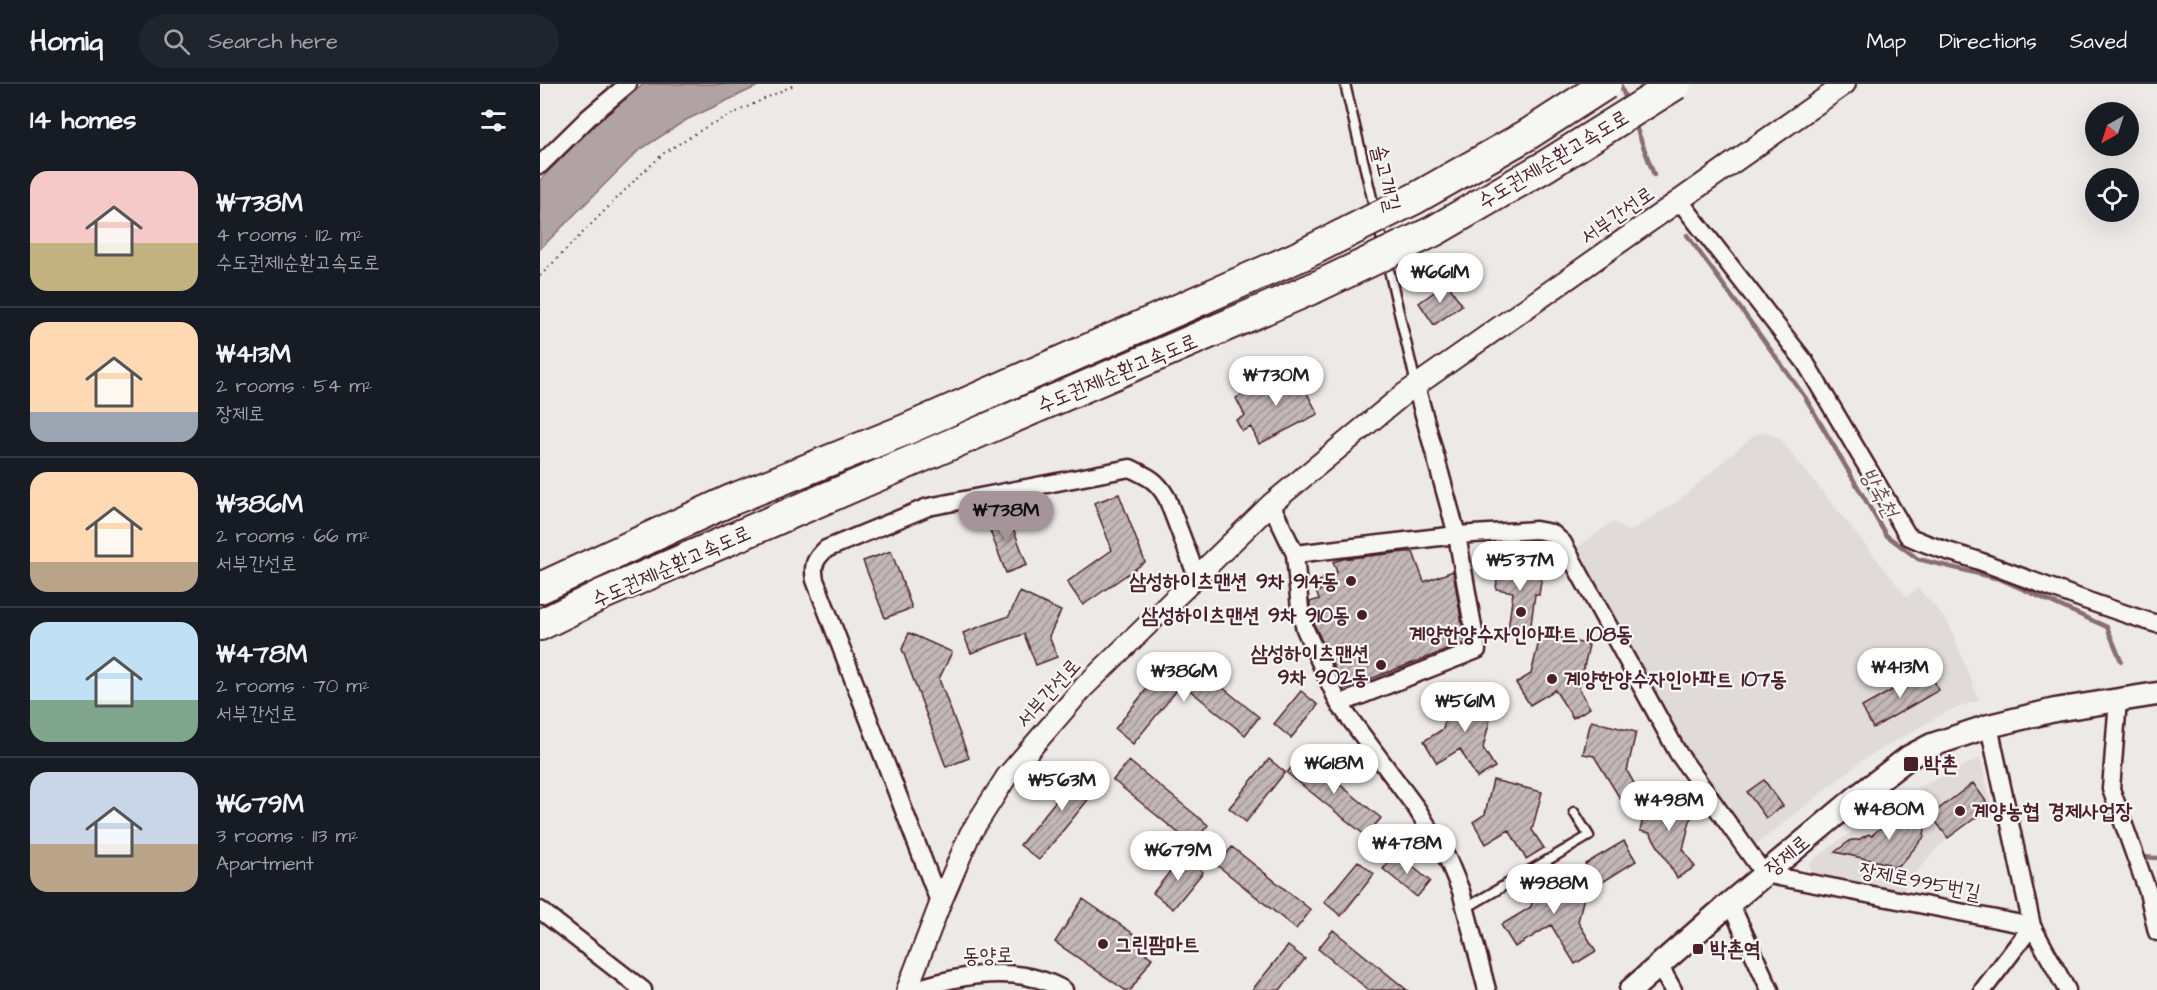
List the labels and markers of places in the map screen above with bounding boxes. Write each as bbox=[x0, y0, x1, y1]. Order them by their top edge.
pin: ₩661M bbox=[1398, 253, 1482, 304]
pin: ₩730M bbox=[1234, 356, 1318, 407]
pin: ₩738M bbox=[964, 491, 1048, 542]
pin: ₩537M bbox=[1478, 541, 1562, 592]
place label: 삼성하이츠맨션 9차 914동 bbox=[1129, 567, 1339, 596]
marker: 삼성하이츠맨션 9차 914동 bbox=[1344, 574, 1358, 588]
place label: 삼성하이츠맨션 9차 910동 bbox=[1141, 601, 1350, 630]
marker: 계양한양수자인아파트 108동 bbox=[1514, 605, 1528, 619]
marker: 삼성하이츠맨션 9차 910동 bbox=[1355, 608, 1369, 622]
place label: 계양한양수자인아파트 108동 bbox=[1409, 620, 1633, 649]
place label: 삼성하이츠맨션 9차 902동 bbox=[1251, 639, 1369, 692]
pin: ₩413M bbox=[1858, 648, 1942, 699]
pin: ₩386M bbox=[1142, 652, 1226, 703]
marker: 삼성하이츠맨션 9차 902동 bbox=[1374, 658, 1388, 672]
place label: 계양한양수자인아파트 107동 bbox=[1564, 665, 1787, 694]
marker: 계양한양수자인아파트 107동 bbox=[1545, 672, 1559, 686]
pin: ₩561M bbox=[1423, 682, 1507, 733]
pin: ₩618M bbox=[1292, 744, 1376, 795]
place label: 박촌 bbox=[1924, 750, 1958, 779]
marker: 박촌 bbox=[1902, 755, 1920, 773]
pin: ₩563M bbox=[1020, 761, 1104, 812]
pin: ₩498M bbox=[1627, 781, 1711, 832]
pin: ₩480M bbox=[1847, 790, 1931, 841]
place label: 계양농협 경제사업장 bbox=[1972, 797, 2133, 826]
marker: 계양농협 경제사업장 bbox=[1953, 804, 1967, 818]
pin: ₩478M bbox=[1365, 824, 1449, 875]
pin: ₩679M bbox=[1136, 831, 1220, 882]
pin: ₩988M bbox=[1512, 864, 1596, 915]
place label: 그린팜마트 bbox=[1115, 930, 1200, 959]
place label: 박촌역 bbox=[1710, 935, 1761, 964]
marker: 그린팜마트 bbox=[1096, 937, 1110, 951]
marker: 박촌역 bbox=[1691, 942, 1705, 956]

